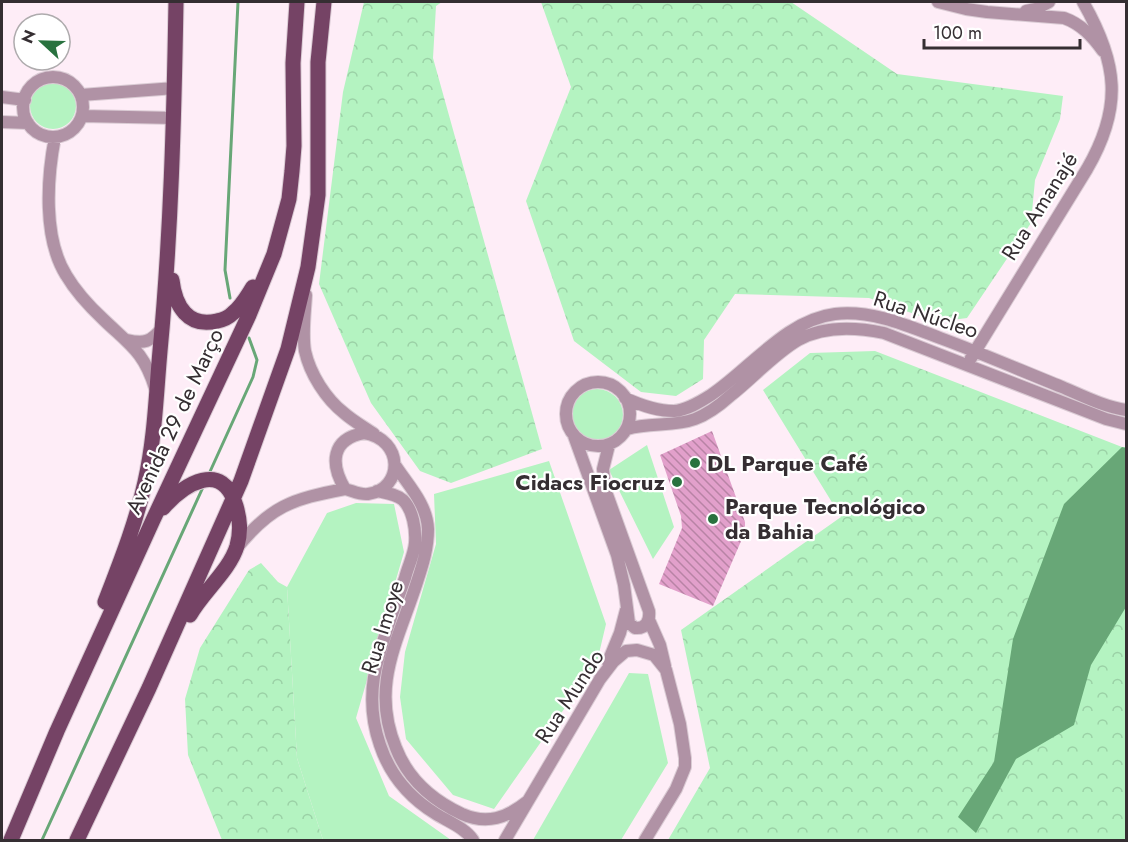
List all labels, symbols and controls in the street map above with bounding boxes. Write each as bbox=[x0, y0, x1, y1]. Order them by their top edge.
north arrow bbox=[12, 12, 72, 72]
scale bar bbox=[924, 12, 1080, 50]
text: 100 m bbox=[933, 20, 982, 46]
text: N bbox=[16, 26, 42, 47]
street label: Rua Amanajé bbox=[993, 146, 1085, 266]
street label: Rua Núcleo bbox=[869, 282, 983, 346]
street label: Avenida 29 de Março bbox=[117, 323, 231, 519]
place label: DL Parque Café bbox=[707, 447, 868, 479]
marker: DL Parque Café bbox=[688, 456, 702, 470]
place label: Cidacs Fiocruz bbox=[515, 466, 666, 498]
marker: Cidacs Fiocruz bbox=[670, 475, 684, 489]
place label: Parque Tecnológico da Bahia bbox=[725, 490, 926, 547]
marker: Parque Tecnológico da Bahia bbox=[706, 512, 720, 526]
street label: Rua Imoye bbox=[353, 576, 411, 678]
street label: Rua Mundo bbox=[527, 643, 611, 749]

